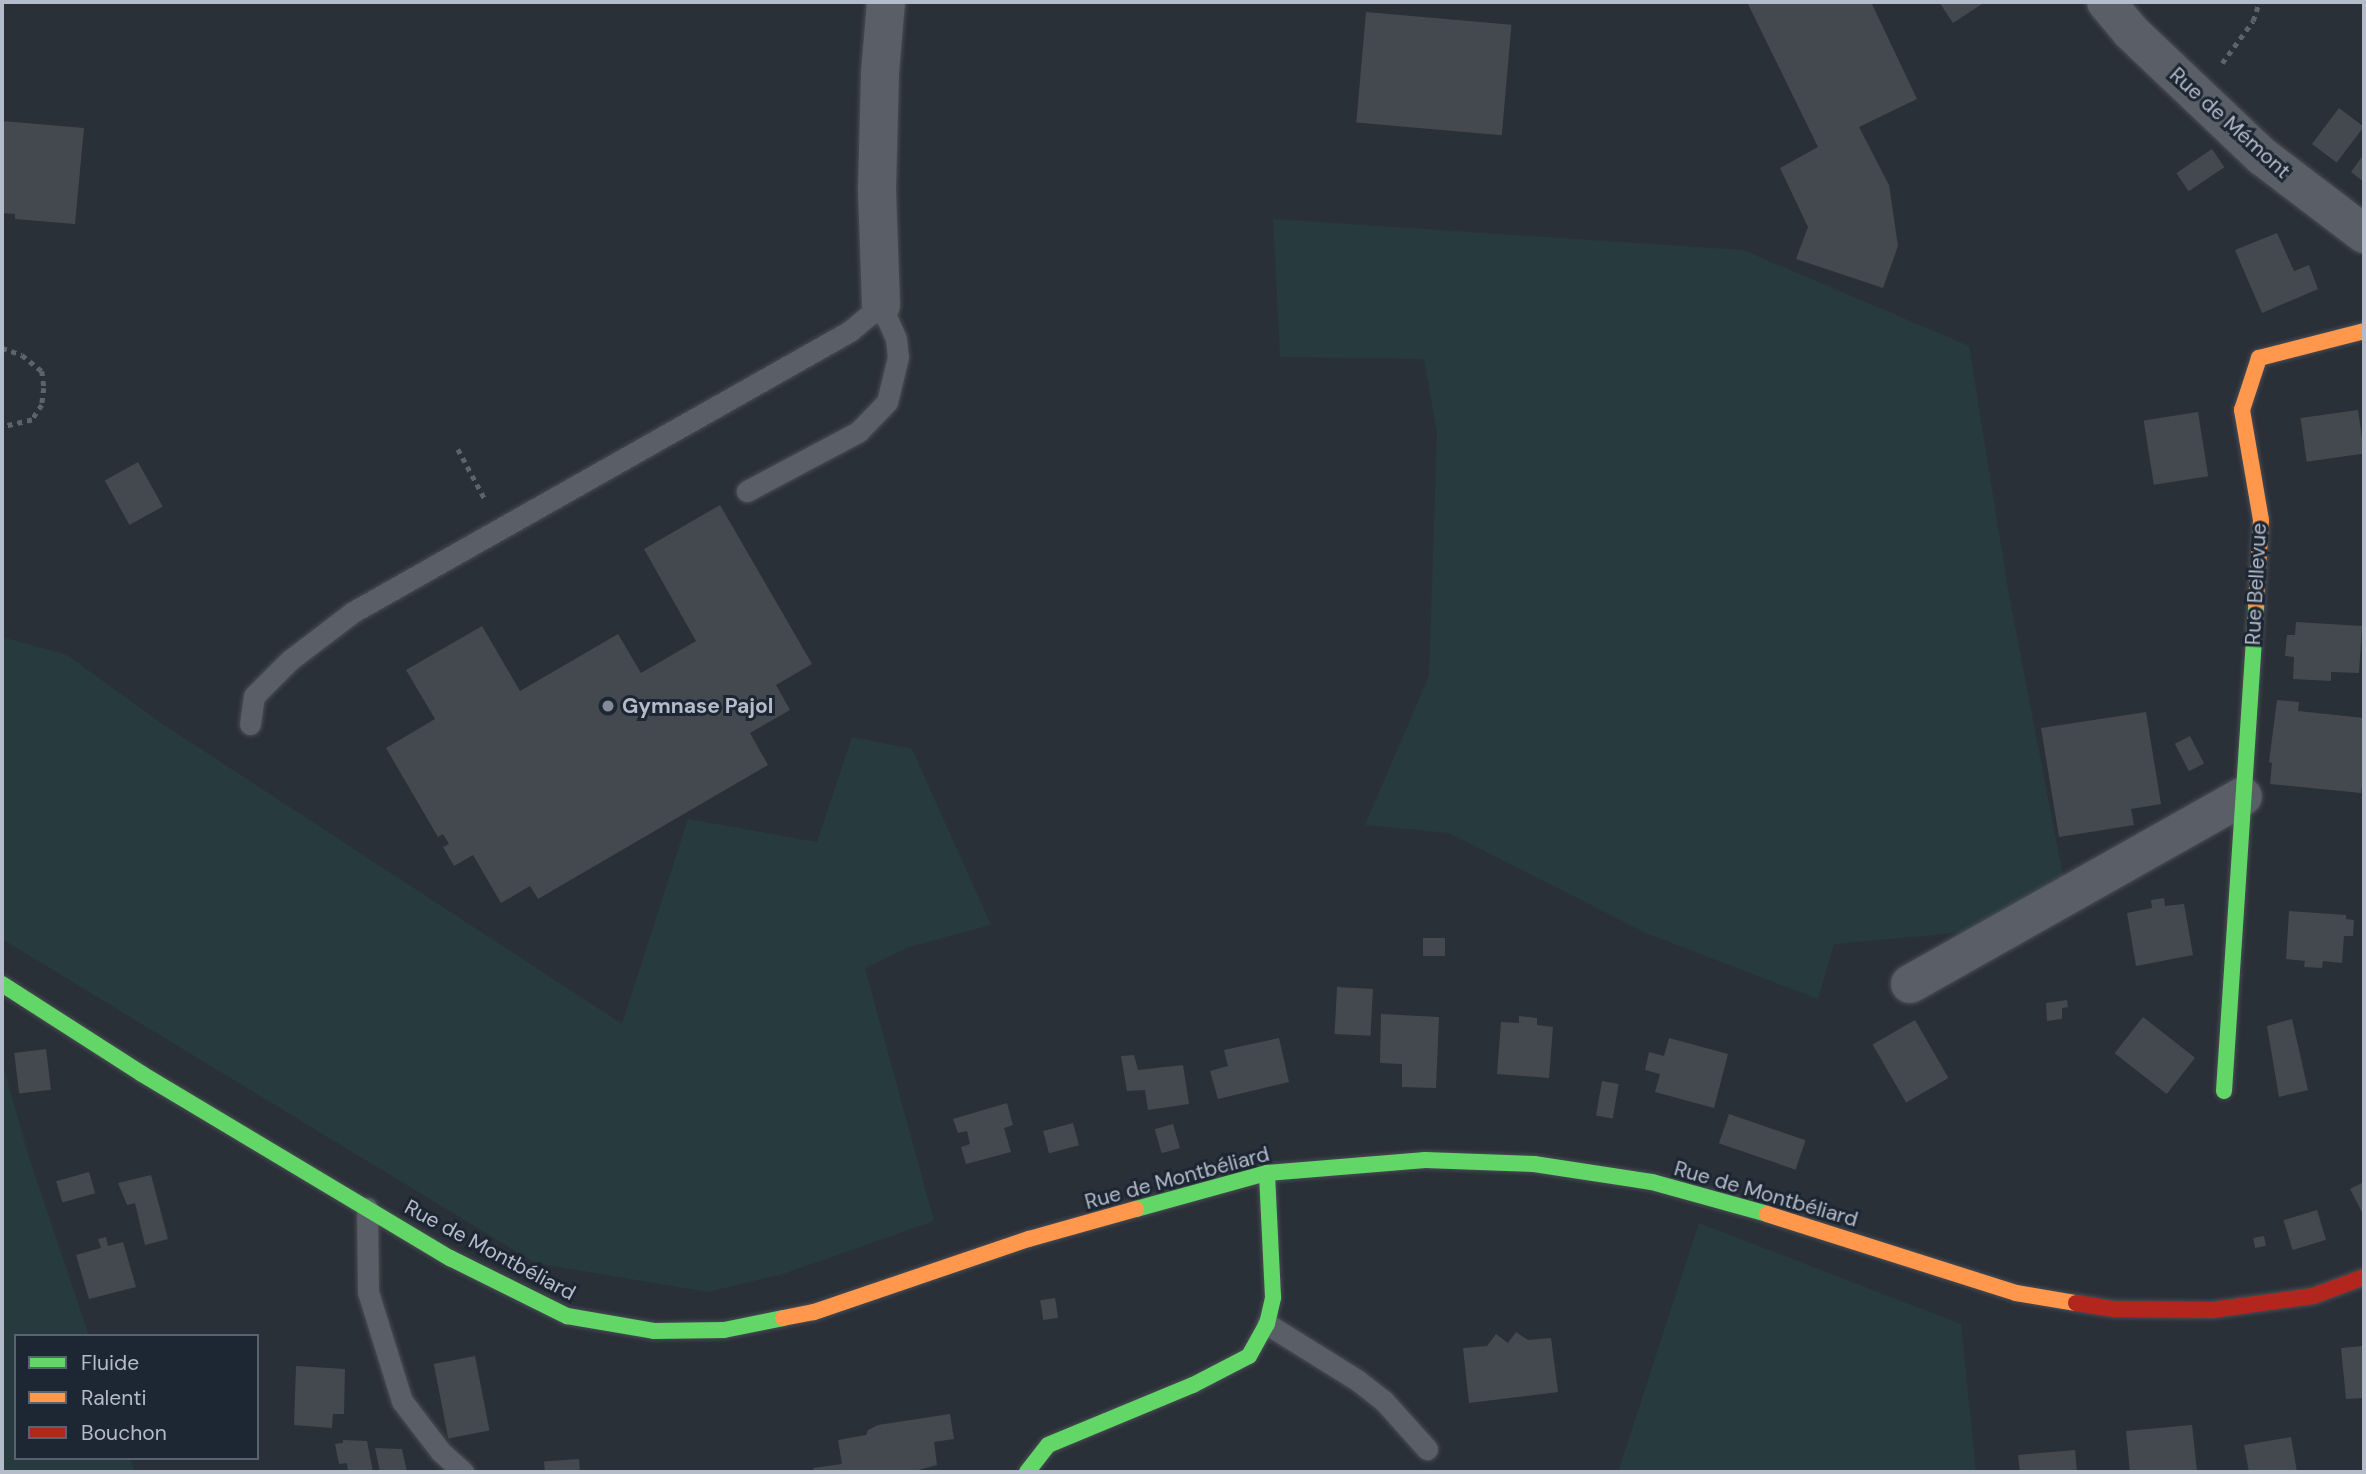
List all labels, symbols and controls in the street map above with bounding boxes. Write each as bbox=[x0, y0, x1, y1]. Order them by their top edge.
street label: Rue de Mémont bbox=[2164, 62, 2296, 184]
street label: Rue Bellevue bbox=[2240, 522, 2272, 646]
place label: Gymnase Pajol bbox=[622, 693, 773, 719]
marker: Gymnase Pajol bbox=[600, 698, 616, 714]
street label: Rue de Montbéliard bbox=[1082, 1141, 1272, 1215]
street label: Rue de Montbéliard bbox=[1671, 1156, 1861, 1232]
street label: Rue de Montbéliard bbox=[400, 1194, 580, 1306]
legend bbox=[14, 1334, 259, 1460]
text: Fluide bbox=[81, 1349, 139, 1377]
text: Ralenti bbox=[81, 1384, 147, 1412]
text: Bouchon bbox=[81, 1419, 167, 1447]

